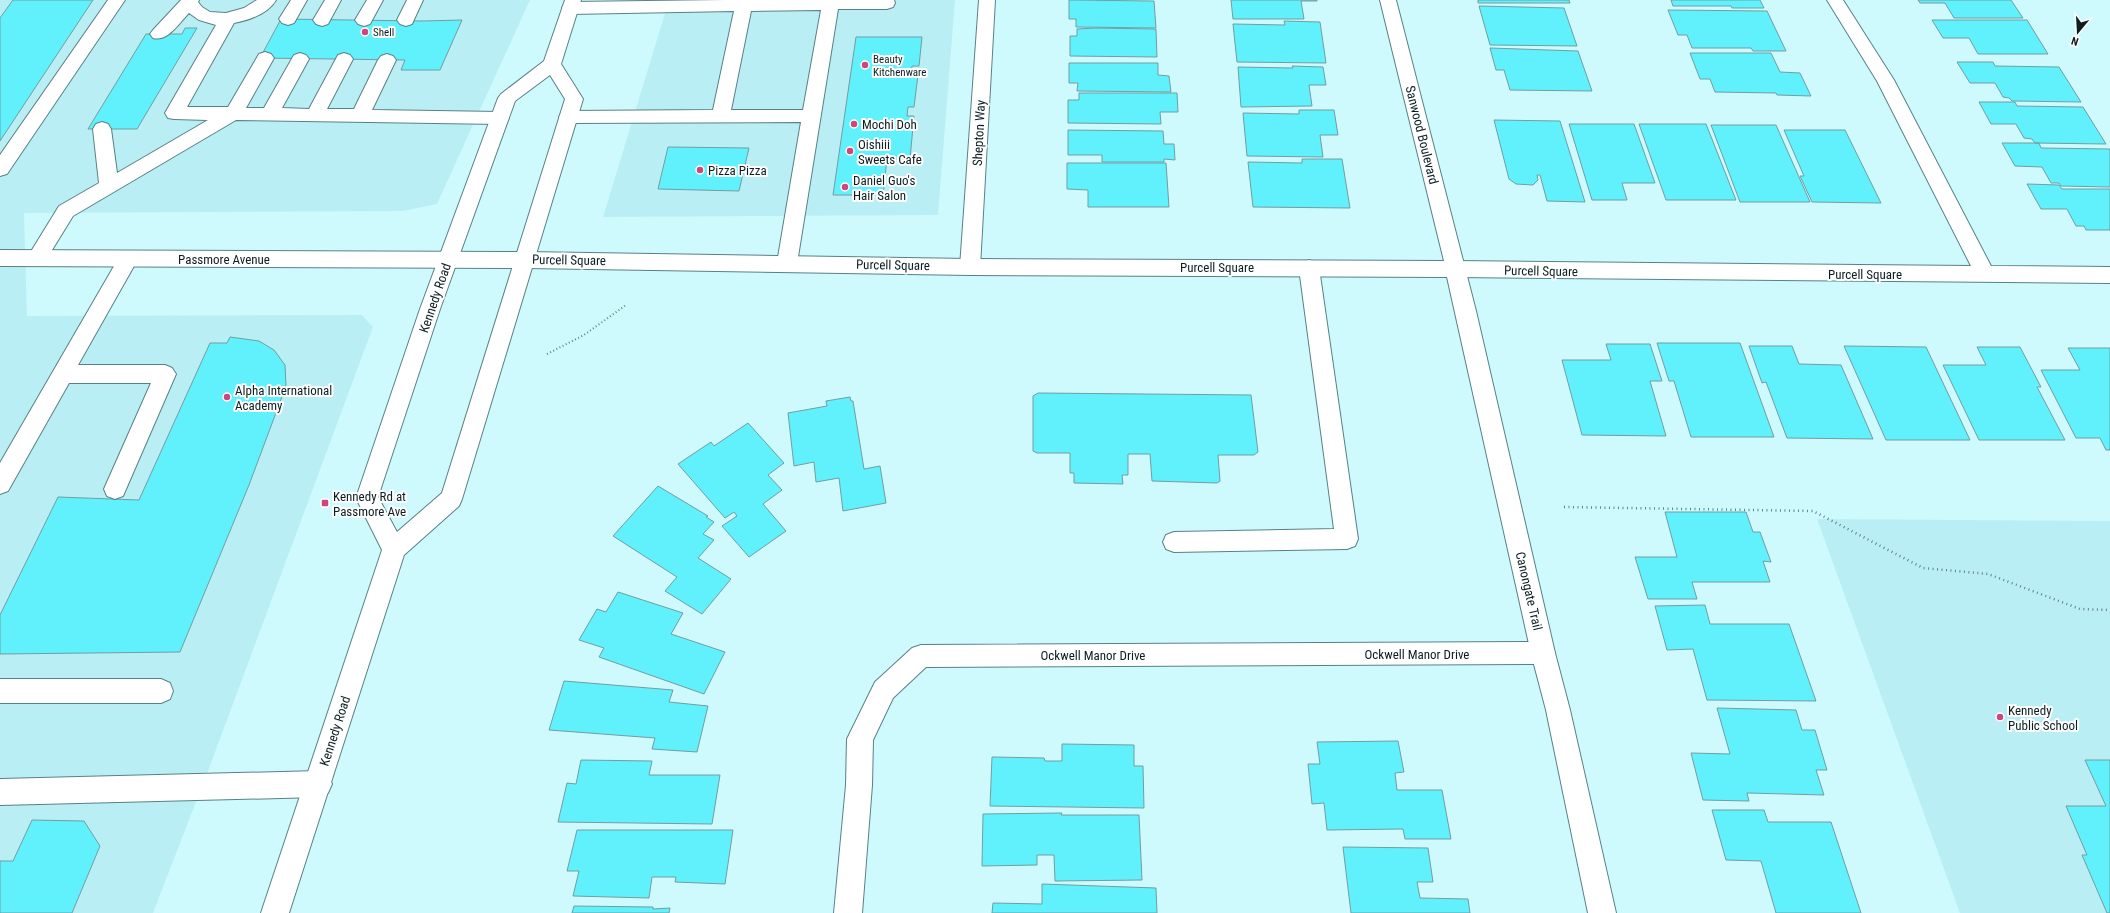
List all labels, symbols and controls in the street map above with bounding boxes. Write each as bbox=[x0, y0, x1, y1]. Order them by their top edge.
north arrow bbox=[2058, 12, 2098, 52]
place label: Shell bbox=[373, 26, 394, 39]
marker: Shell bbox=[360, 27, 370, 37]
text: N bbox=[2070, 34, 2080, 48]
place label: Beauty Kitchenware bbox=[873, 53, 926, 79]
marker: Beauty Kitchenware bbox=[860, 60, 870, 70]
street label: Sanwood Boulevard bbox=[1402, 84, 1442, 186]
street label: Shepton Way bbox=[970, 99, 988, 166]
place label: Mochi Doh bbox=[862, 117, 917, 132]
marker: Mochi Doh bbox=[849, 119, 859, 129]
place label: Oishiii Sweets Cafe bbox=[858, 137, 922, 167]
marker: Oishiii Sweets Cafe bbox=[845, 146, 855, 156]
place label: Pizza Pizza bbox=[708, 163, 767, 178]
marker: Pizza Pizza bbox=[695, 165, 705, 175]
place label: Daniel Guo's Hair Salon bbox=[853, 173, 915, 203]
marker: Daniel Guo's Hair Salon bbox=[840, 182, 850, 192]
street label: Passmore Avenue bbox=[178, 252, 270, 267]
street label: Purcell Square bbox=[532, 252, 606, 268]
street label: Purcell Square bbox=[856, 257, 930, 273]
street label: Purcell Square bbox=[1180, 260, 1254, 275]
street label: Kennedy Road bbox=[416, 261, 454, 335]
street label: Purcell Square bbox=[1504, 263, 1578, 279]
street label: Purcell Square bbox=[1828, 267, 1902, 282]
place label: Alpha International Academy bbox=[235, 383, 332, 413]
marker: Alpha International Academy bbox=[222, 392, 232, 402]
place label: Kennedy Rd at Passmore Ave bbox=[333, 489, 406, 519]
marker: Kennedy Rd at Passmore Ave bbox=[320, 498, 330, 508]
street label: Canongate Trail bbox=[1513, 550, 1545, 632]
street label: Ockwell Manor Drive bbox=[1365, 647, 1469, 662]
street label: Ockwell Manor Drive bbox=[1041, 648, 1145, 663]
street label: Kennedy Road bbox=[317, 694, 353, 768]
place label: Kennedy Public School bbox=[2008, 703, 2078, 733]
marker: Kennedy Public School bbox=[1995, 712, 2005, 722]

